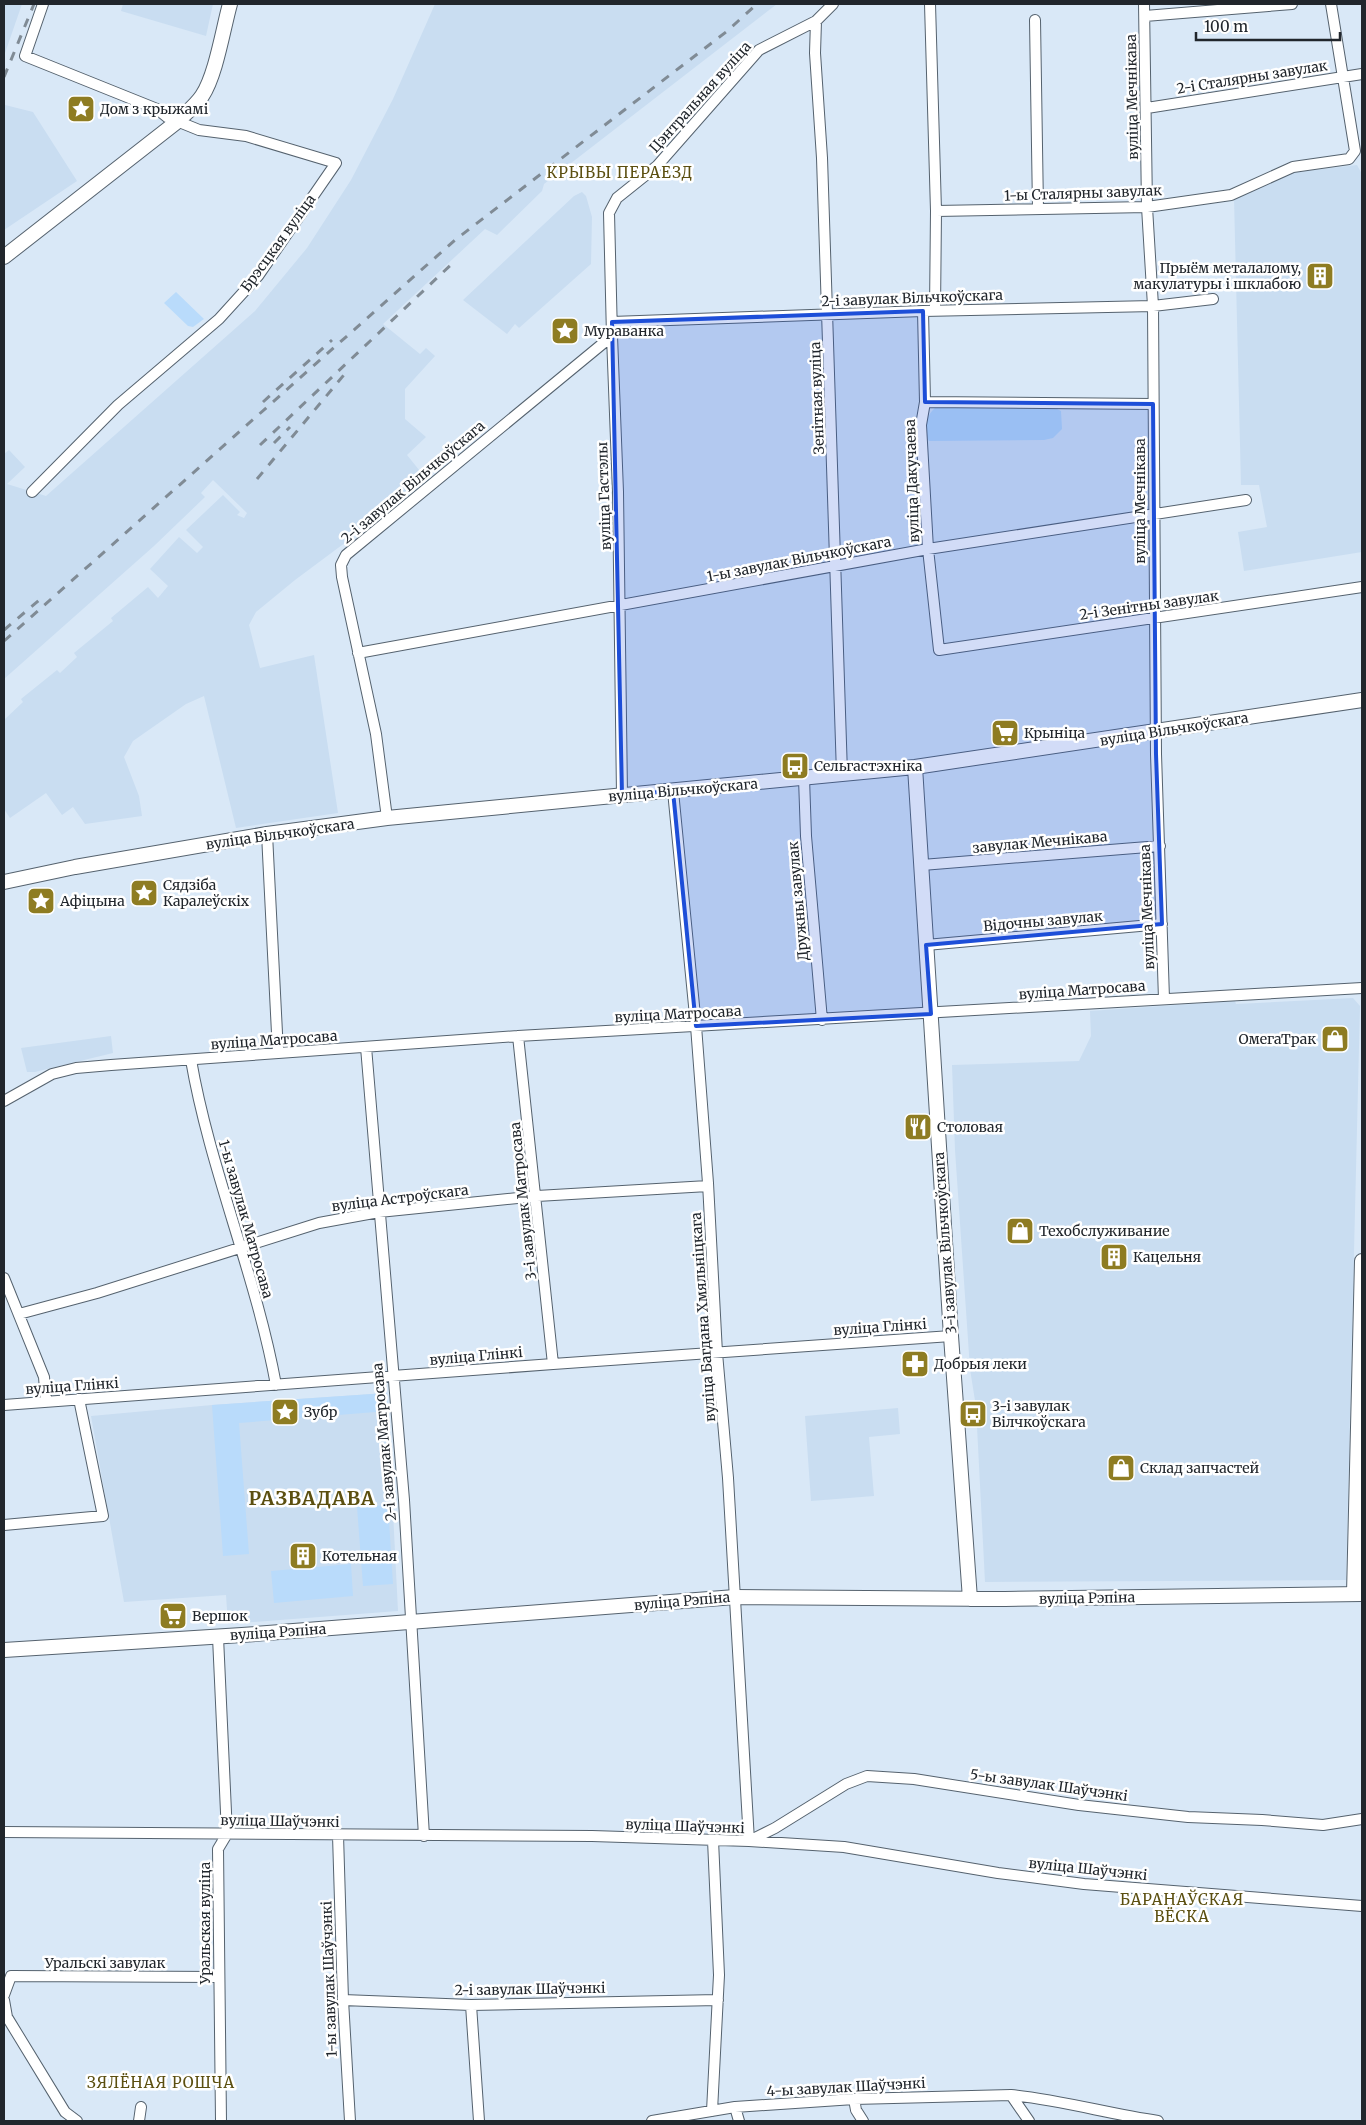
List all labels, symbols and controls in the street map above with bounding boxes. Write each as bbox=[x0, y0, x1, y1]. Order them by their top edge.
scale bar bbox=[1196, 10, 1340, 42]
text: 100 m bbox=[1204, 17, 1248, 36]
street label: вуліца Мечнікава bbox=[1122, 34, 1142, 160]
street label: Цэнтральная вуліца bbox=[645, 37, 755, 156]
street label: 2-і Сталярны завулак bbox=[1175, 56, 1329, 98]
place icon: Дом з крыжамі bbox=[66, 94, 96, 124]
place label: Дом з крыжамі bbox=[100, 100, 209, 118]
district label: КРЫВЫ ПЕРАЕЗД bbox=[547, 163, 693, 182]
street label: 1-ы Сталярны завулак bbox=[1004, 181, 1162, 205]
street label: Брэсцкая вуліца bbox=[237, 190, 320, 295]
place label: Прыём металалому, макулатуры і шклабою bbox=[1133, 259, 1301, 293]
building icon: Прыём металалому, макулатуры і шклабою bbox=[1305, 261, 1335, 291]
street label: 2-і завулак Вільчкоўскага bbox=[821, 286, 1004, 310]
place icon: Мураванка bbox=[550, 316, 580, 346]
place label: Мураванка bbox=[584, 322, 664, 340]
street label: Зенітная вуліца bbox=[806, 341, 828, 455]
street label: 2-і завулак Вільчкоўскага bbox=[338, 416, 489, 547]
street label: вуліца Дакучаева bbox=[901, 418, 923, 543]
street label: вуліца Мечнікава bbox=[1131, 438, 1149, 564]
street label: вуліца Гастэлы bbox=[593, 442, 615, 550]
street label: 1-ы завулак Вільчкоўскага bbox=[705, 532, 893, 586]
street label: 2-і Зенітны завулак bbox=[1078, 586, 1220, 624]
street label: вуліца Вільчкоўскага bbox=[1098, 708, 1250, 750]
supermarket icon: Крыніца bbox=[990, 718, 1020, 748]
place label: Крыніца bbox=[1024, 724, 1086, 742]
bus stop icon: Сельгастэхніка bbox=[780, 751, 810, 781]
place label: Сельгастэхніка bbox=[814, 757, 923, 775]
street label: вуліца Вільчкоўскага bbox=[607, 774, 759, 806]
street label: вуліца Вільчкоўскага bbox=[204, 815, 356, 853]
street label: завулак Мечнікава bbox=[972, 827, 1109, 857]
street label: Дружны завулак bbox=[784, 840, 812, 961]
street label: вуліца Мечнікава bbox=[1136, 843, 1158, 970]
place label: Сядзіба Каралеўскіх bbox=[163, 876, 250, 910]
place icon: Сядзіба Каралеўскіх bbox=[129, 878, 159, 908]
place icon: Афіцына bbox=[26, 886, 56, 916]
place label: Афіцына bbox=[59, 892, 125, 910]
street label: Відочны завулак bbox=[983, 907, 1104, 935]
street label: вуліца Матросава bbox=[1018, 977, 1146, 1003]
street label: вуліца Матросава bbox=[614, 1002, 742, 1026]
shop icon: ОмегаТрак bbox=[1320, 1024, 1350, 1054]
street label: вуліца Матросава bbox=[210, 1027, 338, 1053]
place label: ОмегаТрак bbox=[1239, 1030, 1316, 1048]
restaurant icon: Столовая bbox=[903, 1112, 933, 1142]
place label: Столовая bbox=[937, 1118, 1003, 1136]
street label: 3-і завулак Матросава bbox=[506, 1121, 540, 1281]
street label: 1-ы завулак Матросава bbox=[215, 1138, 277, 1301]
street label: 3-і завулак Вільчкоўскага bbox=[930, 1151, 960, 1334]
street label: вуліца Астроўскага bbox=[331, 1181, 470, 1215]
street label: вуліца Багдана Хмяльніцкага bbox=[687, 1211, 719, 1422]
shop icon: Техобслуживание bbox=[1005, 1216, 1035, 1246]
place label: Техобслуживание bbox=[1039, 1222, 1170, 1240]
building icon: Кацельня bbox=[1099, 1242, 1129, 1272]
place label: Кацельня bbox=[1133, 1248, 1201, 1266]
street label: вуліца Глінкі bbox=[833, 1315, 928, 1339]
street label: вуліца Глінкі bbox=[429, 1343, 524, 1369]
pharmacy icon: Добрыя леки bbox=[900, 1349, 930, 1379]
place label: Добрыя леки bbox=[934, 1355, 1027, 1373]
street label: 2-і завулак Матросава bbox=[368, 1362, 400, 1522]
street label: вуліца Глінкі bbox=[25, 1374, 120, 1398]
place icon: Зубр bbox=[270, 1397, 300, 1427]
place label: 3-і завулак Вілчкоўскага bbox=[992, 1397, 1086, 1431]
bus stop icon: 3-і завулак Вілчкоўскага bbox=[958, 1399, 988, 1429]
place label: Зубр bbox=[304, 1403, 338, 1421]
shop icon: Склад запчастей bbox=[1106, 1453, 1136, 1483]
place label: Склад запчастей bbox=[1140, 1459, 1260, 1477]
district label: РАЗВАДАВА bbox=[249, 1486, 375, 1510]
building icon: Котельная bbox=[288, 1541, 318, 1571]
place label: Котельная bbox=[322, 1547, 397, 1565]
street label: вуліца Рэпіна bbox=[633, 1588, 731, 1614]
street label: вуліца Рэпіна bbox=[1039, 1588, 1136, 1608]
supermarket icon: Вершок bbox=[158, 1601, 188, 1631]
place label: Вершок bbox=[192, 1607, 248, 1625]
street label: вуліца Рэпіна bbox=[229, 1620, 327, 1644]
street label: 5-ы завулак Шаўчэнкі bbox=[969, 1765, 1129, 1805]
street label: вуліца Шаўчэнкі bbox=[220, 1811, 340, 1831]
street label: вуліца Шаўчэнкі bbox=[625, 1815, 745, 1837]
street label: вуліца Шаўчэнкі bbox=[1028, 1854, 1149, 1884]
street label: Уральская вуліца bbox=[196, 1861, 214, 1985]
district label: БАРАНАЎСКАЯ ВЁСКА bbox=[1120, 1889, 1244, 1926]
street label: 1-ы завулак Шаўчэнкі bbox=[317, 1900, 341, 2057]
street label: Уральскі завулак bbox=[44, 1954, 165, 1972]
street label: 2-і завулак Шаўчэнкі bbox=[454, 1979, 606, 1999]
district label: ЗЯЛЁНАЯ РОШЧА bbox=[87, 2073, 235, 2092]
street label: 4-ы завулак Шаўчэнкі bbox=[766, 2074, 926, 2100]

